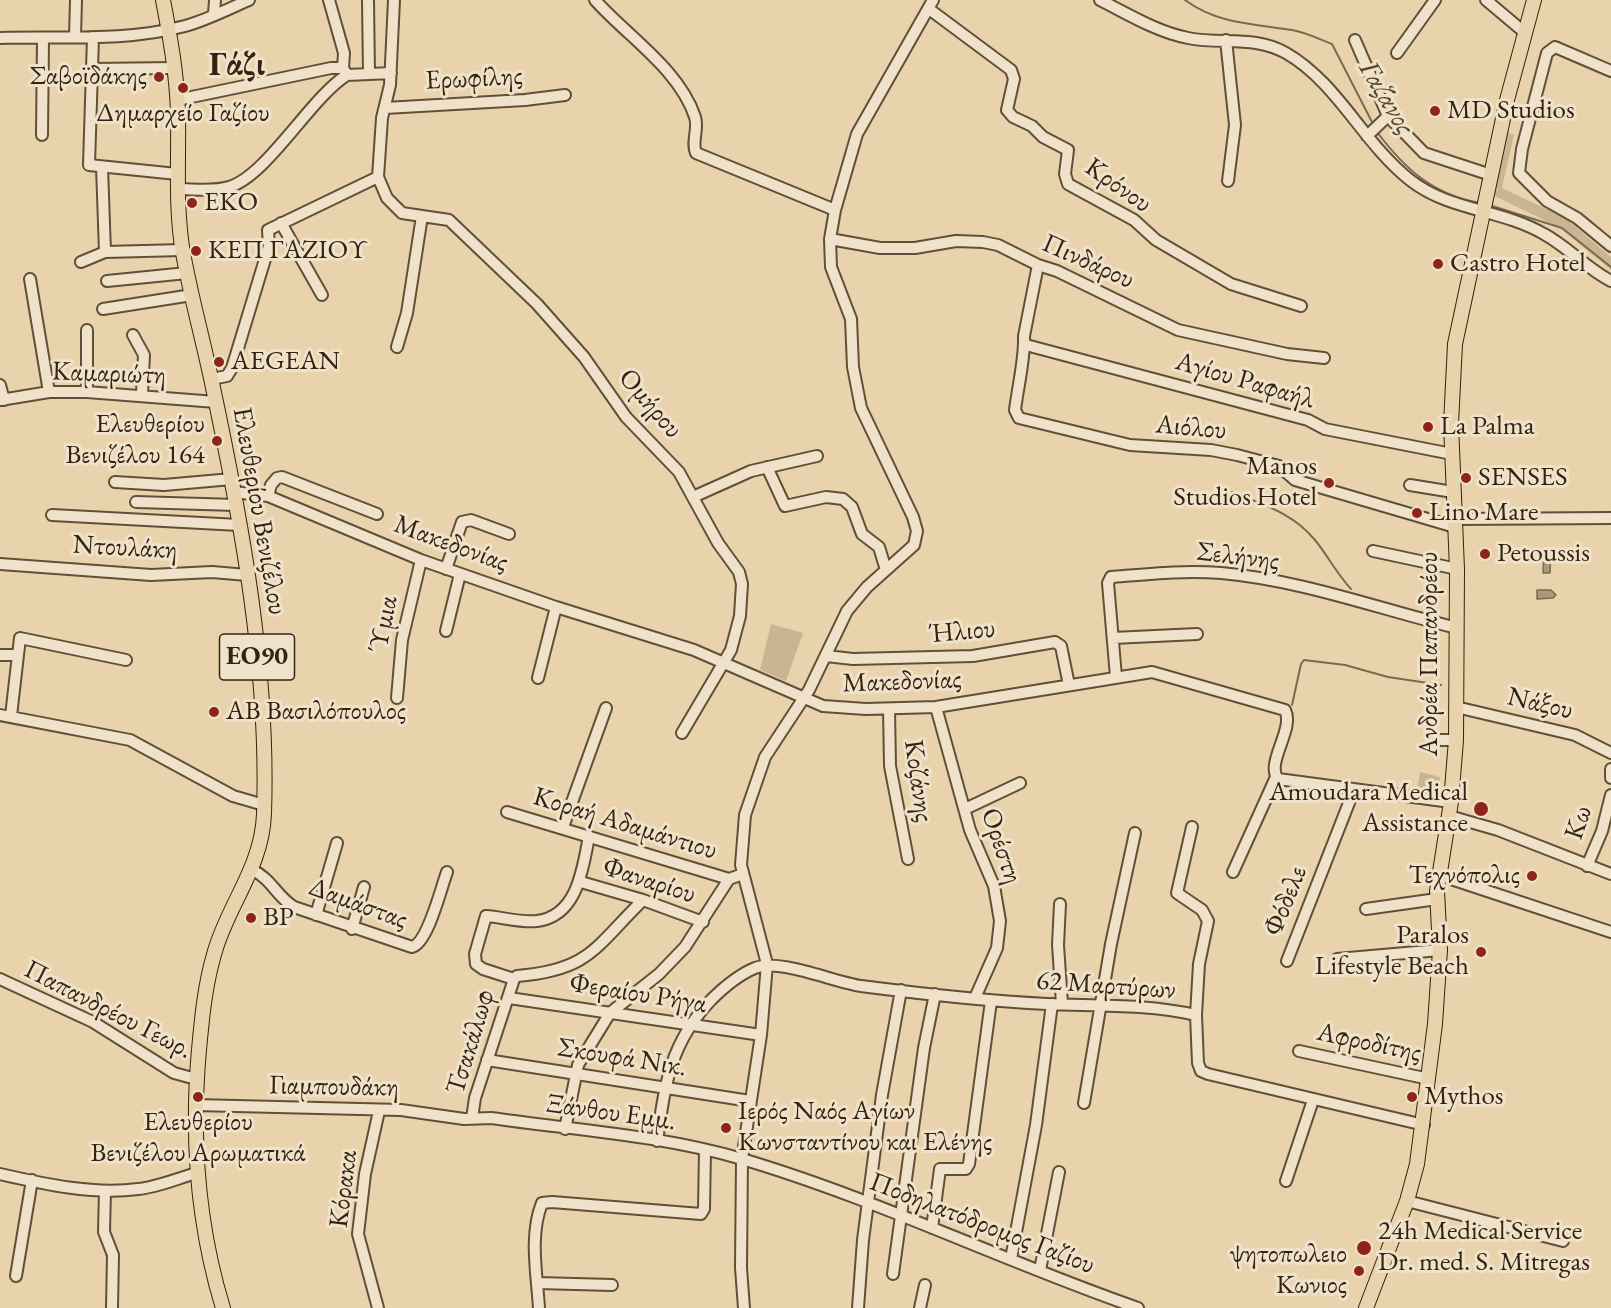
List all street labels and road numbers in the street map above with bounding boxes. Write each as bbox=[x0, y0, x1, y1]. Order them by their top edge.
street label: Ερωφίλης bbox=[425, 60, 523, 98]
street label: Κρόνου bbox=[1078, 151, 1158, 221]
street label: Πινδάρου bbox=[1037, 227, 1139, 297]
street label: Αγίου Ραφαήλ bbox=[1172, 346, 1318, 416]
street label: Καμαριώτη bbox=[52, 356, 166, 392]
street label: Ομήρου bbox=[611, 363, 689, 445]
street label: Ελευθερίου Βενιζέλου bbox=[225, 405, 293, 617]
street label: Αιόλου bbox=[1154, 409, 1228, 447]
street label: Μακεδονίας bbox=[389, 508, 513, 580]
street label: Ντουλάκη bbox=[72, 529, 178, 567]
street label: Σελήνης bbox=[1195, 536, 1281, 578]
street label: Ανδρέα Παπανδρέου bbox=[1414, 551, 1446, 757]
street label: Ύμια bbox=[363, 593, 405, 655]
street label: Ήλιου bbox=[927, 613, 997, 651]
road number: ΕΟ90 bbox=[220, 634, 294, 680]
street label: Μακεδονίας bbox=[842, 664, 962, 700]
street label: Νάξου bbox=[1504, 681, 1576, 727]
street label: Κοζάνης bbox=[896, 738, 940, 824]
street label: Κοραή Αδαμάντιου bbox=[529, 781, 721, 867]
street label: Κω bbox=[1558, 802, 1600, 844]
street label: Ορέστη bbox=[973, 804, 1029, 888]
street label: Φαναρίου bbox=[598, 851, 700, 911]
street label: Φόδελε bbox=[1257, 861, 1315, 941]
street label: Δαμάστας bbox=[304, 871, 412, 937]
street label: Παπανδρέου Γεωρ. bbox=[18, 954, 198, 1066]
street label: 62 Μαρτύρων bbox=[1035, 965, 1177, 1007]
street label: Φεραίου Ρήγα bbox=[567, 967, 709, 1021]
street label: Τσακάλωφ bbox=[440, 986, 502, 1098]
street label: Αφροδίτης bbox=[1314, 1016, 1424, 1070]
street label: Σκουφά Νικ. bbox=[555, 1032, 689, 1084]
street label: Γιαμπουδάκη bbox=[269, 1070, 399, 1104]
street label: Ξάνθου Εμμ. bbox=[544, 1088, 678, 1138]
street label: Κόρακα bbox=[323, 1148, 365, 1230]
street label: Ποδηλατόδρομος Γαζίου bbox=[865, 1166, 1099, 1282]

